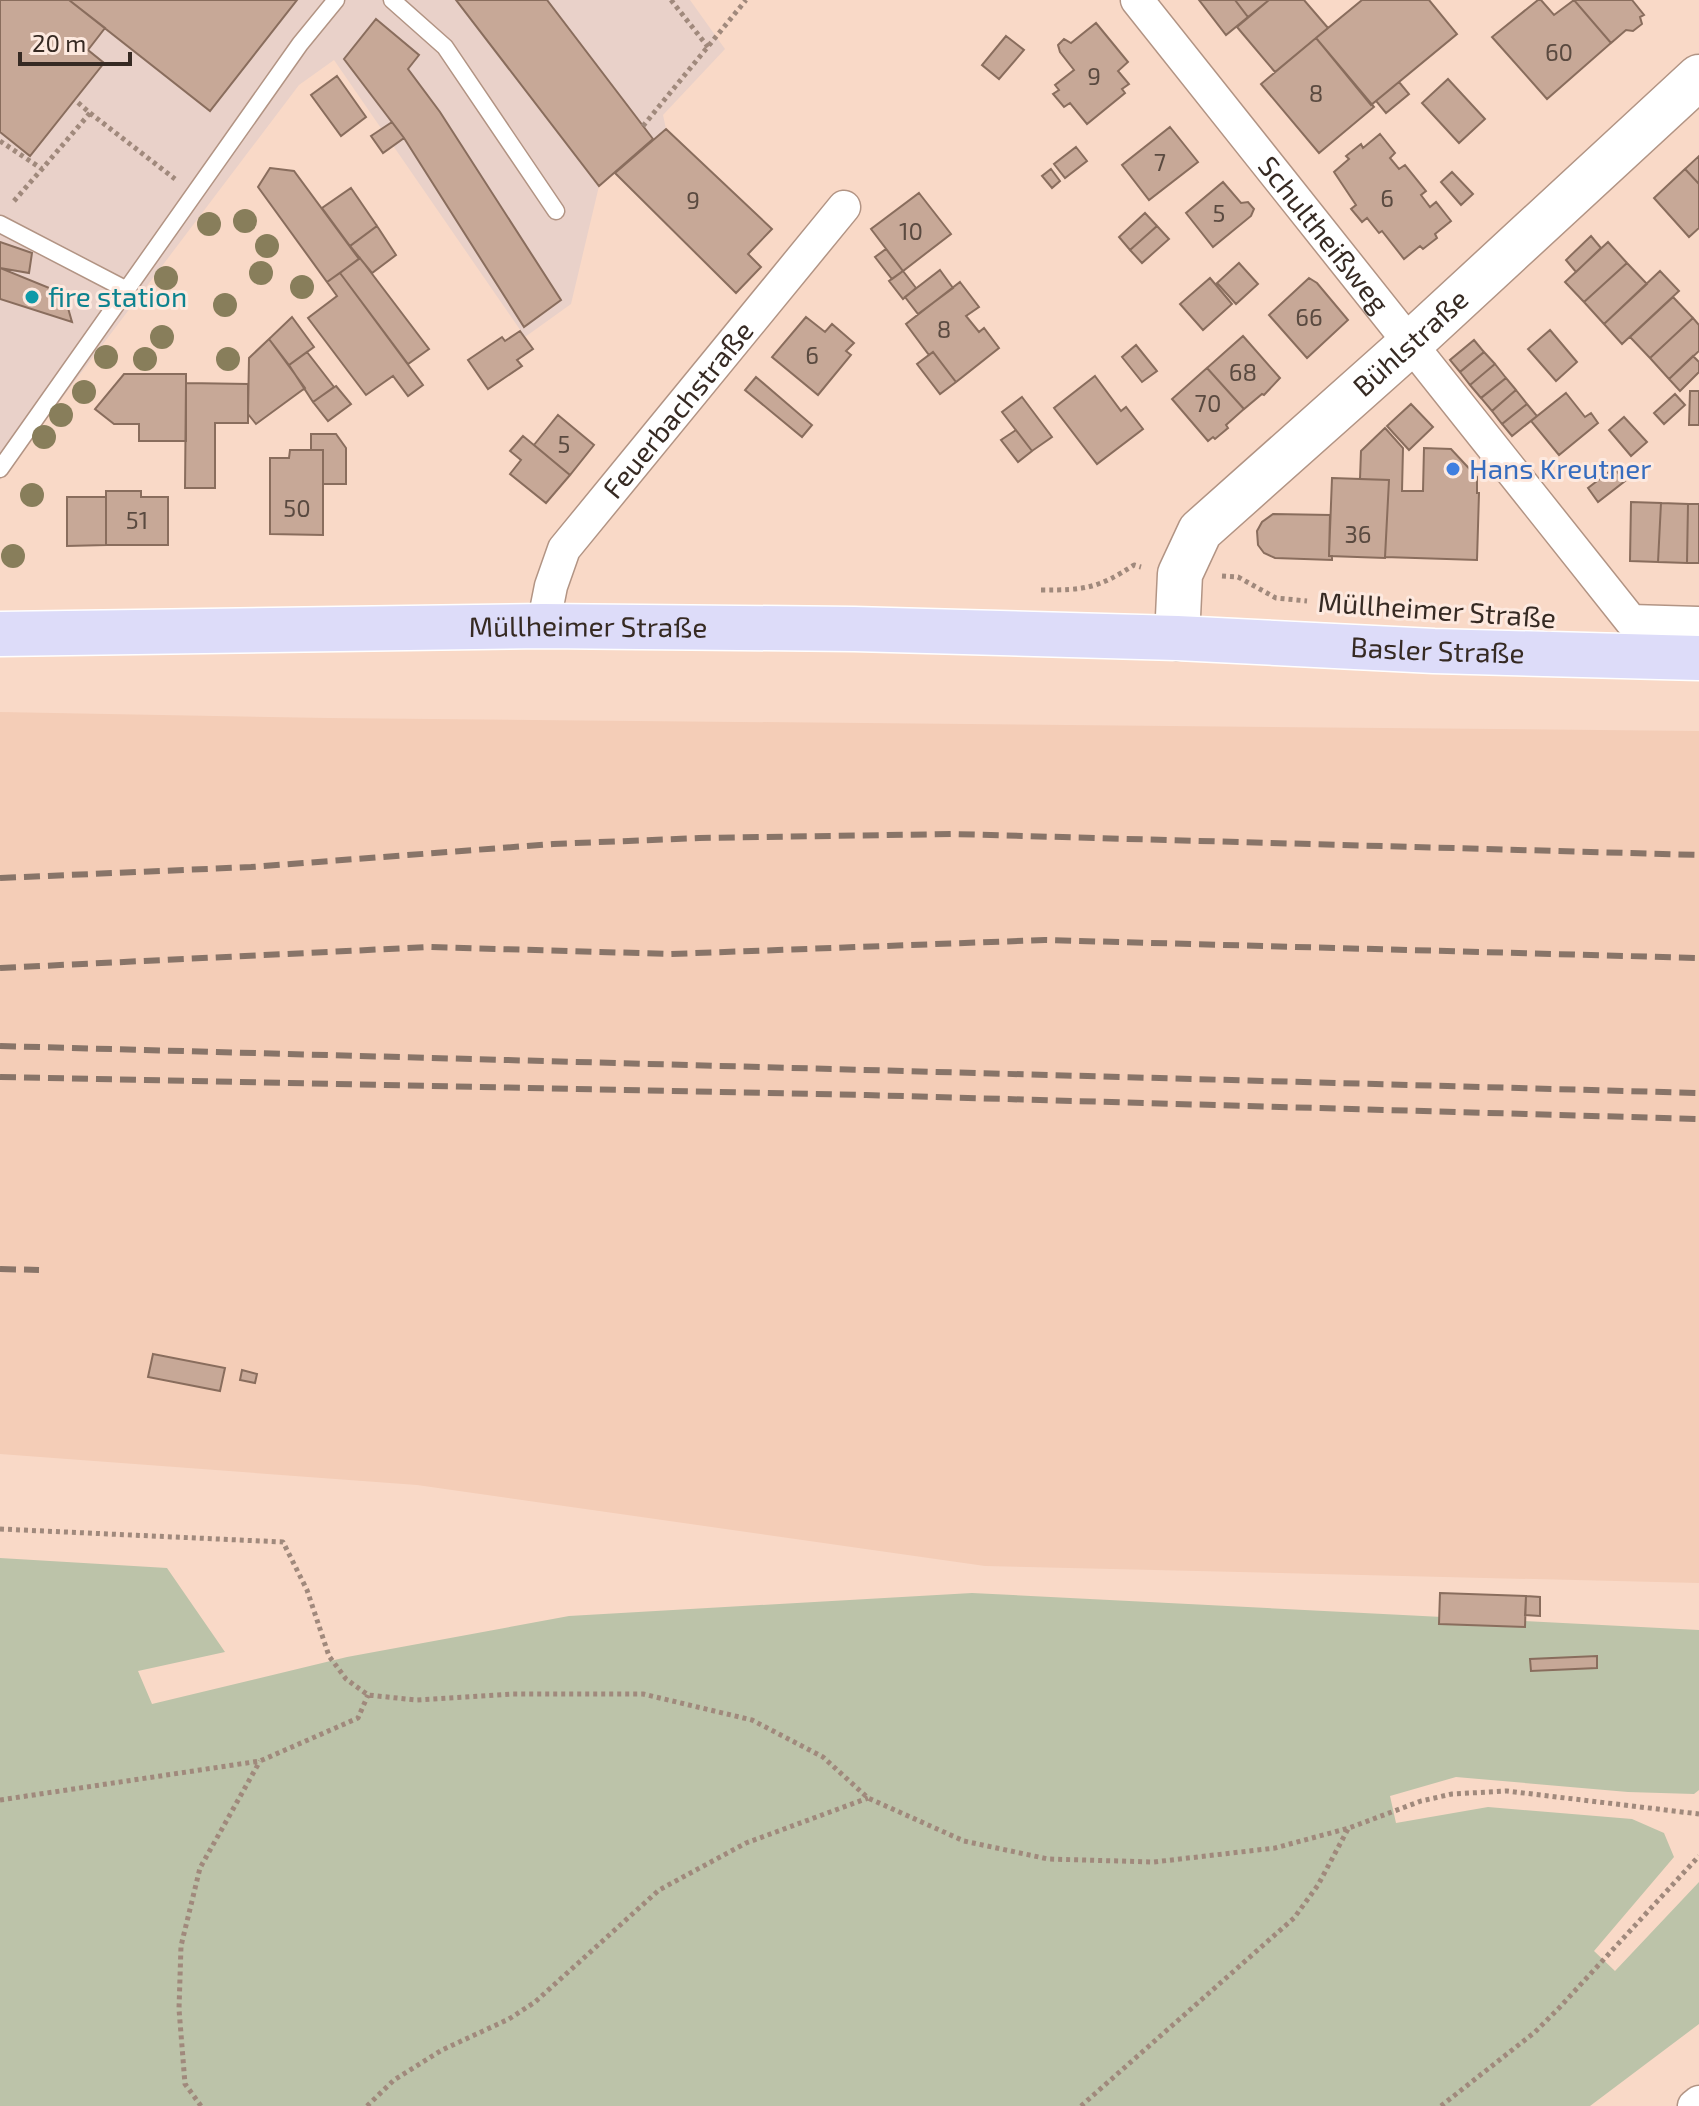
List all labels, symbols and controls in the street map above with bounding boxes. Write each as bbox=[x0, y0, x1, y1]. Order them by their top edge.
scale bar bbox=[20, 16, 130, 66]
text: 20 m bbox=[32, 28, 86, 57]
house number: 60 bbox=[1545, 37, 1573, 66]
house number: 9 bbox=[1087, 61, 1101, 90]
house number: 8 bbox=[1309, 78, 1323, 107]
house number: 7 bbox=[1154, 147, 1166, 176]
street label: Schultheißweg bbox=[1252, 149, 1397, 320]
house number: 6 bbox=[1380, 183, 1394, 212]
house number: 9 bbox=[686, 185, 700, 214]
house number: 5 bbox=[1213, 198, 1225, 227]
house number: 10 bbox=[899, 216, 923, 245]
place label: fire station bbox=[48, 279, 187, 313]
street label: Bühlstraße bbox=[1345, 281, 1474, 403]
marker: fire station bbox=[23, 288, 41, 306]
house number: 66 bbox=[1295, 302, 1323, 331]
street label: Feuerbachstraße bbox=[595, 314, 760, 504]
house number: 8 bbox=[937, 314, 951, 343]
house number: 6 bbox=[805, 340, 819, 369]
house number: 68 bbox=[1229, 357, 1257, 386]
house number: 70 bbox=[1195, 388, 1221, 417]
house number: 5 bbox=[558, 429, 570, 458]
place label: Hans Kreutner bbox=[1469, 451, 1651, 485]
marker: Hans Kreutner bbox=[1444, 460, 1462, 478]
house number: 50 bbox=[283, 493, 311, 522]
house number: 51 bbox=[126, 505, 148, 534]
house number: 36 bbox=[1344, 519, 1372, 548]
street label: Müllheimer Straße bbox=[1317, 584, 1557, 634]
street label: Müllheimer Straße bbox=[468, 608, 707, 644]
street label: Basler Straße bbox=[1350, 629, 1525, 669]

